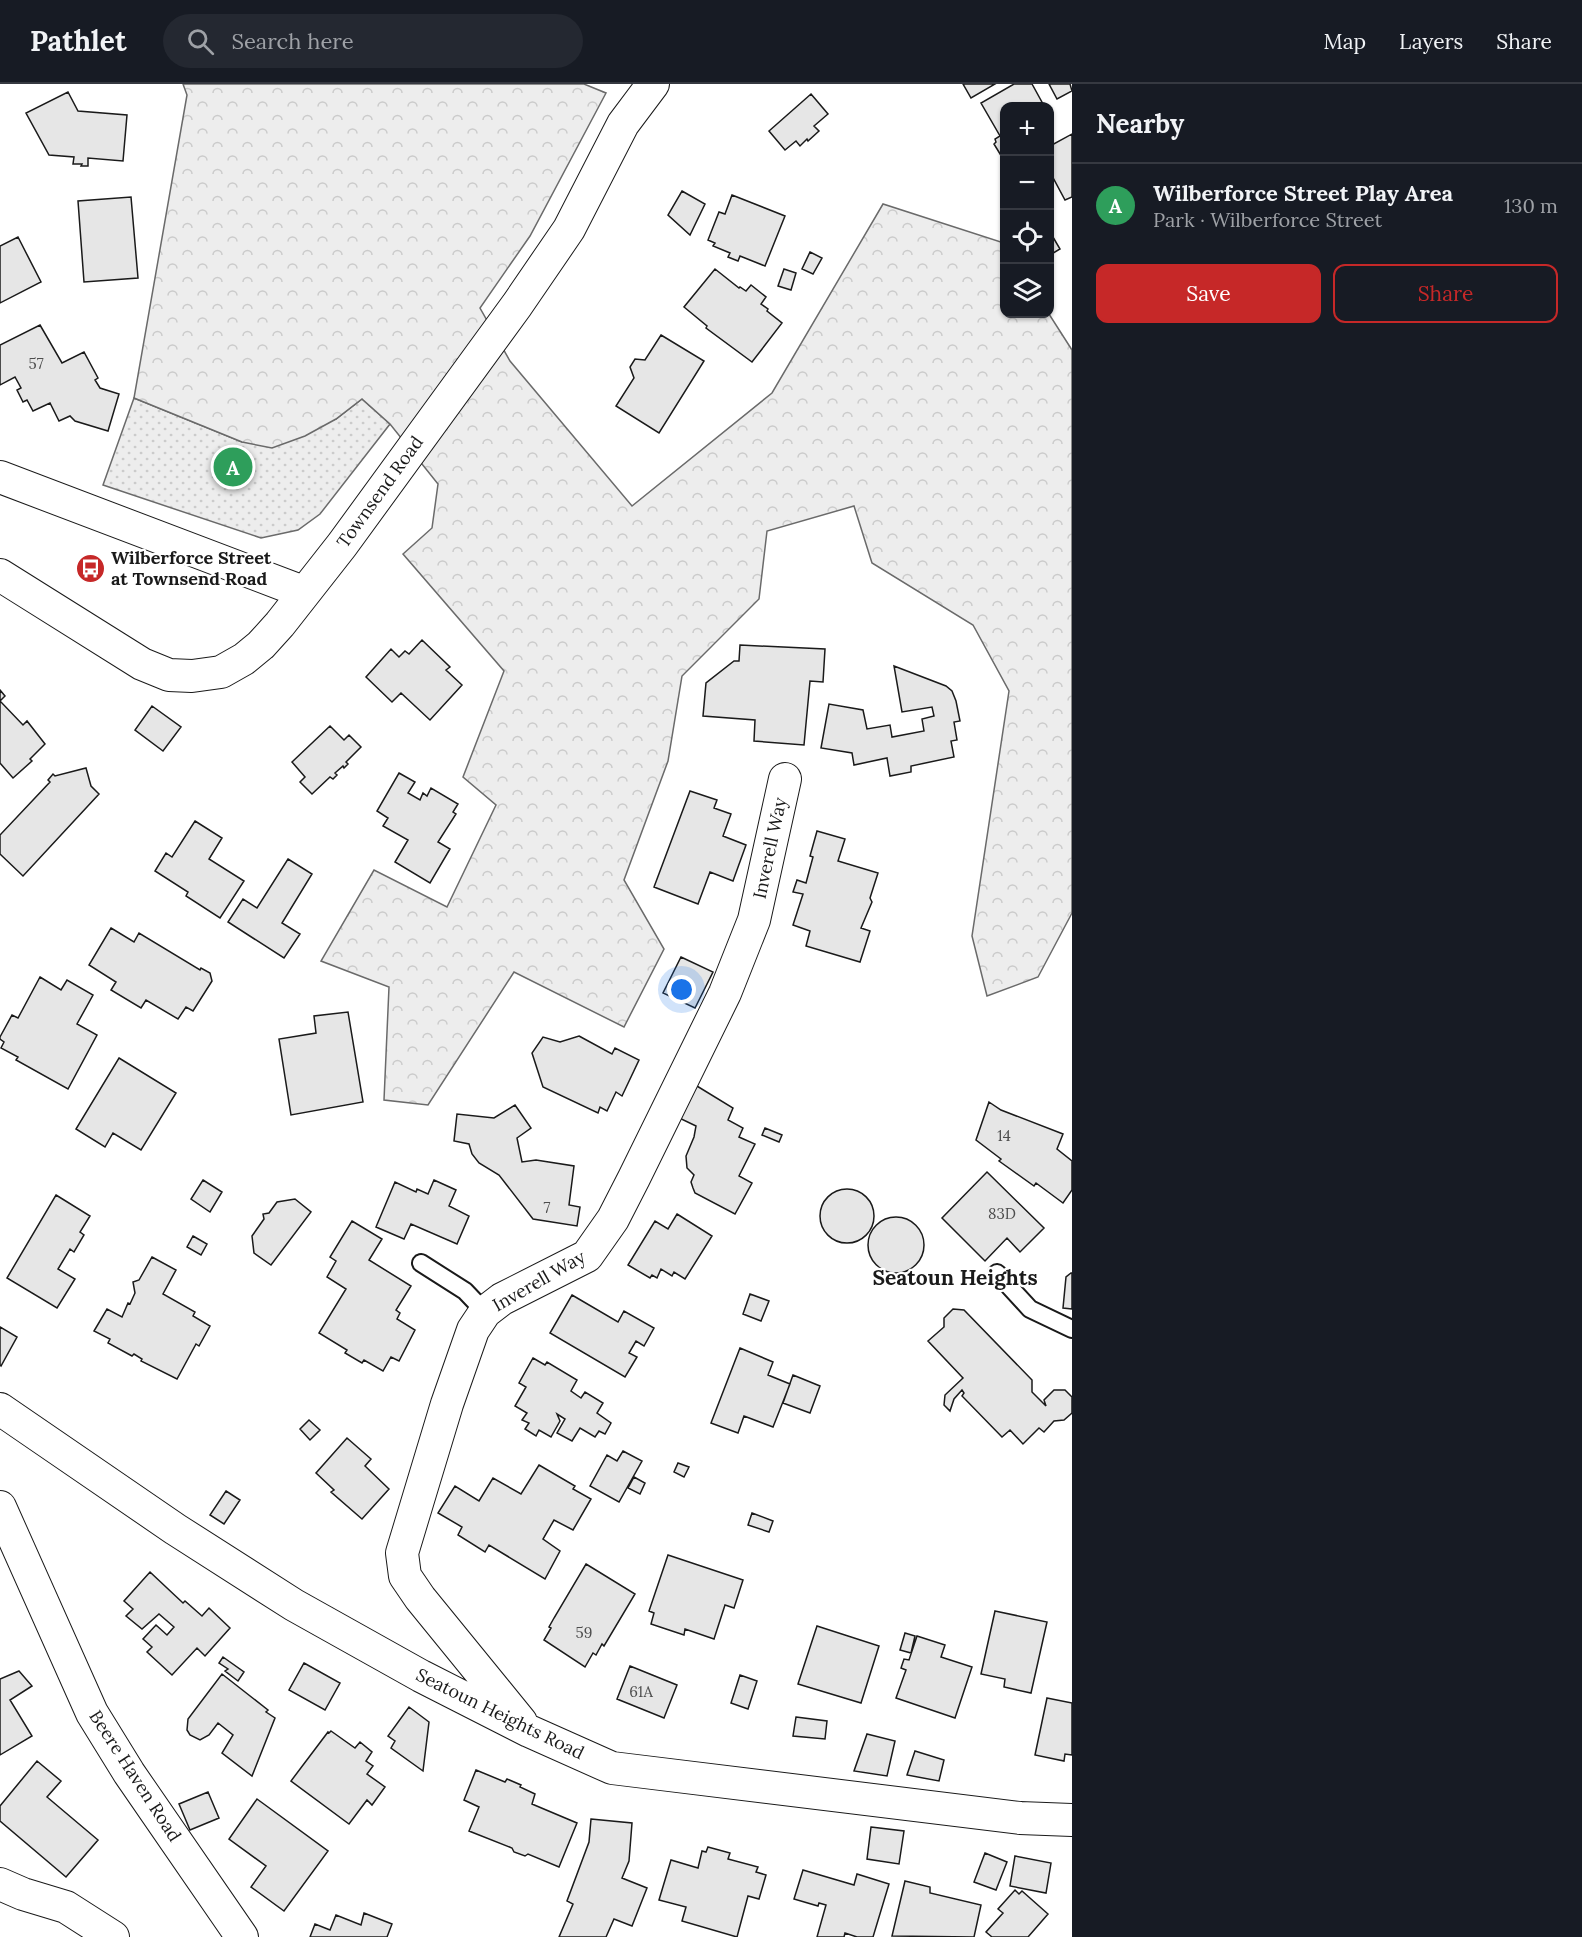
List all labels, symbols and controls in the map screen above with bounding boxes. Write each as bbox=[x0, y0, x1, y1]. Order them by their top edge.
search box bbox=[163, 14, 583, 68]
text: Pathlet bbox=[30, 23, 127, 59]
icon: search bbox=[184, 25, 217, 58]
text: Search here bbox=[232, 27, 354, 55]
text: Map bbox=[1323, 28, 1366, 55]
text: Layers bbox=[1399, 28, 1463, 55]
text: Share bbox=[1496, 28, 1552, 55]
map controls bbox=[1000, 102, 1054, 318]
button: + bbox=[1000, 102, 1054, 156]
text: Nearby bbox=[1096, 107, 1184, 140]
button: − bbox=[1000, 156, 1054, 210]
text: Wilberforce Street Play Area bbox=[1153, 179, 1453, 207]
text: A bbox=[1109, 193, 1122, 218]
text: 130 m bbox=[1504, 193, 1558, 218]
text: Park · Wilberforce Street bbox=[1153, 207, 1382, 232]
button: locate bbox=[1000, 210, 1054, 264]
button: layers bbox=[1000, 264, 1054, 318]
button: Save bbox=[1096, 264, 1321, 323]
button: Share bbox=[1333, 264, 1558, 323]
house number: 57 bbox=[28, 354, 44, 373]
street label: Townsend Road bbox=[331, 431, 428, 552]
pin: A bbox=[214, 444, 252, 490]
place label: Wilberforce Street at Townsend Road bbox=[111, 546, 272, 590]
bus stop icon: Wilberforce Street at Townsend Road bbox=[74, 552, 106, 584]
street label: Inverell Way bbox=[748, 795, 792, 901]
your location bbox=[667, 975, 696, 1004]
house number: 14 bbox=[997, 1126, 1011, 1145]
house number: 7 bbox=[544, 1198, 551, 1217]
house number: 83D bbox=[988, 1204, 1016, 1223]
street label: Inverell Way bbox=[488, 1245, 590, 1316]
district label: Seatoun Heights bbox=[872, 1264, 1038, 1291]
house number: 59 bbox=[576, 1623, 592, 1642]
street label: Seatoun Heights Road bbox=[412, 1663, 588, 1764]
house number: 61A bbox=[629, 1682, 653, 1701]
street label: Beere Haven Road bbox=[84, 1706, 187, 1846]

